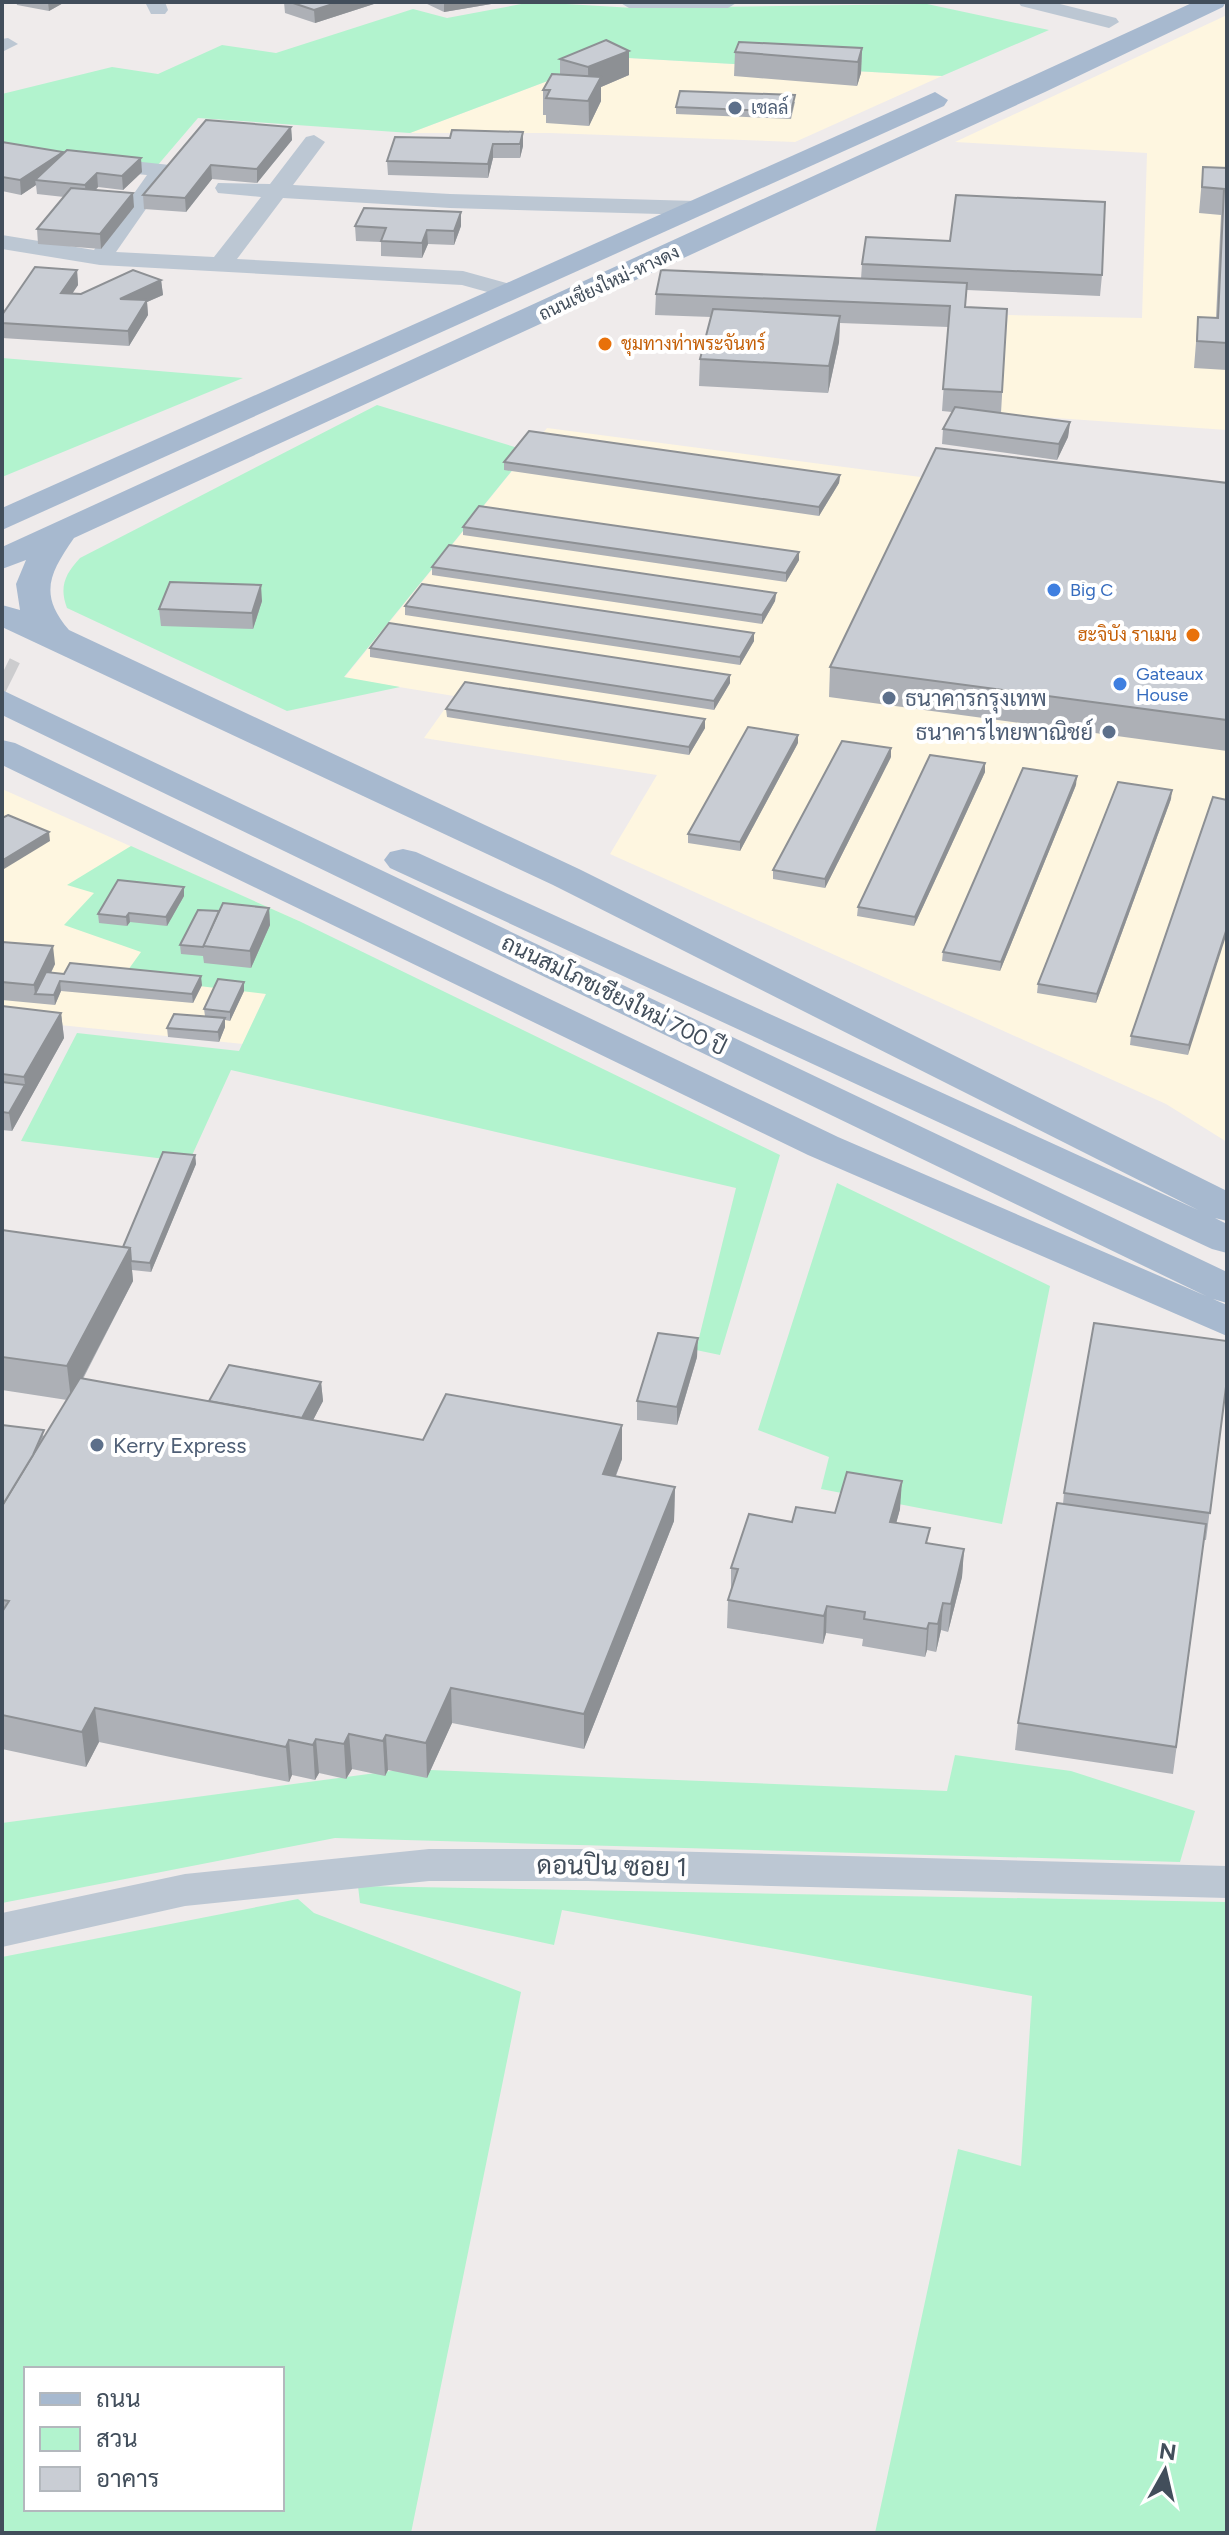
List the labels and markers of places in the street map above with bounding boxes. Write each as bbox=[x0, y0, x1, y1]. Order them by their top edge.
place label: เชลล์ bbox=[751, 95, 788, 119]
marker: เชลล์ bbox=[726, 99, 744, 117]
place label: ชุมทางท่าพระจันทร์ bbox=[621, 331, 766, 356]
marker: ชุมทางท่าพระจันทร์ bbox=[596, 335, 614, 353]
place label: Big C bbox=[1070, 579, 1113, 601]
marker: Big C bbox=[1045, 581, 1063, 599]
place label: ฮะจิบัง ราเมน bbox=[1077, 624, 1177, 646]
marker: ฮะจิบัง ราเมน bbox=[1184, 626, 1202, 644]
place label: Gateaux House bbox=[1136, 663, 1204, 706]
marker: Gateaux House bbox=[1111, 675, 1129, 693]
place label: ธนาคารกรุงเทพ bbox=[905, 685, 1047, 714]
marker: ธนาคารกรุงเทพ bbox=[880, 689, 898, 707]
place label: ธนาคารไทยพาณิชย์ bbox=[915, 718, 1093, 746]
marker: ธนาคารไทยพาณิชย์ bbox=[1100, 723, 1118, 741]
place label: Kerry Express bbox=[113, 1432, 247, 1459]
marker: Kerry Express bbox=[88, 1436, 106, 1454]

